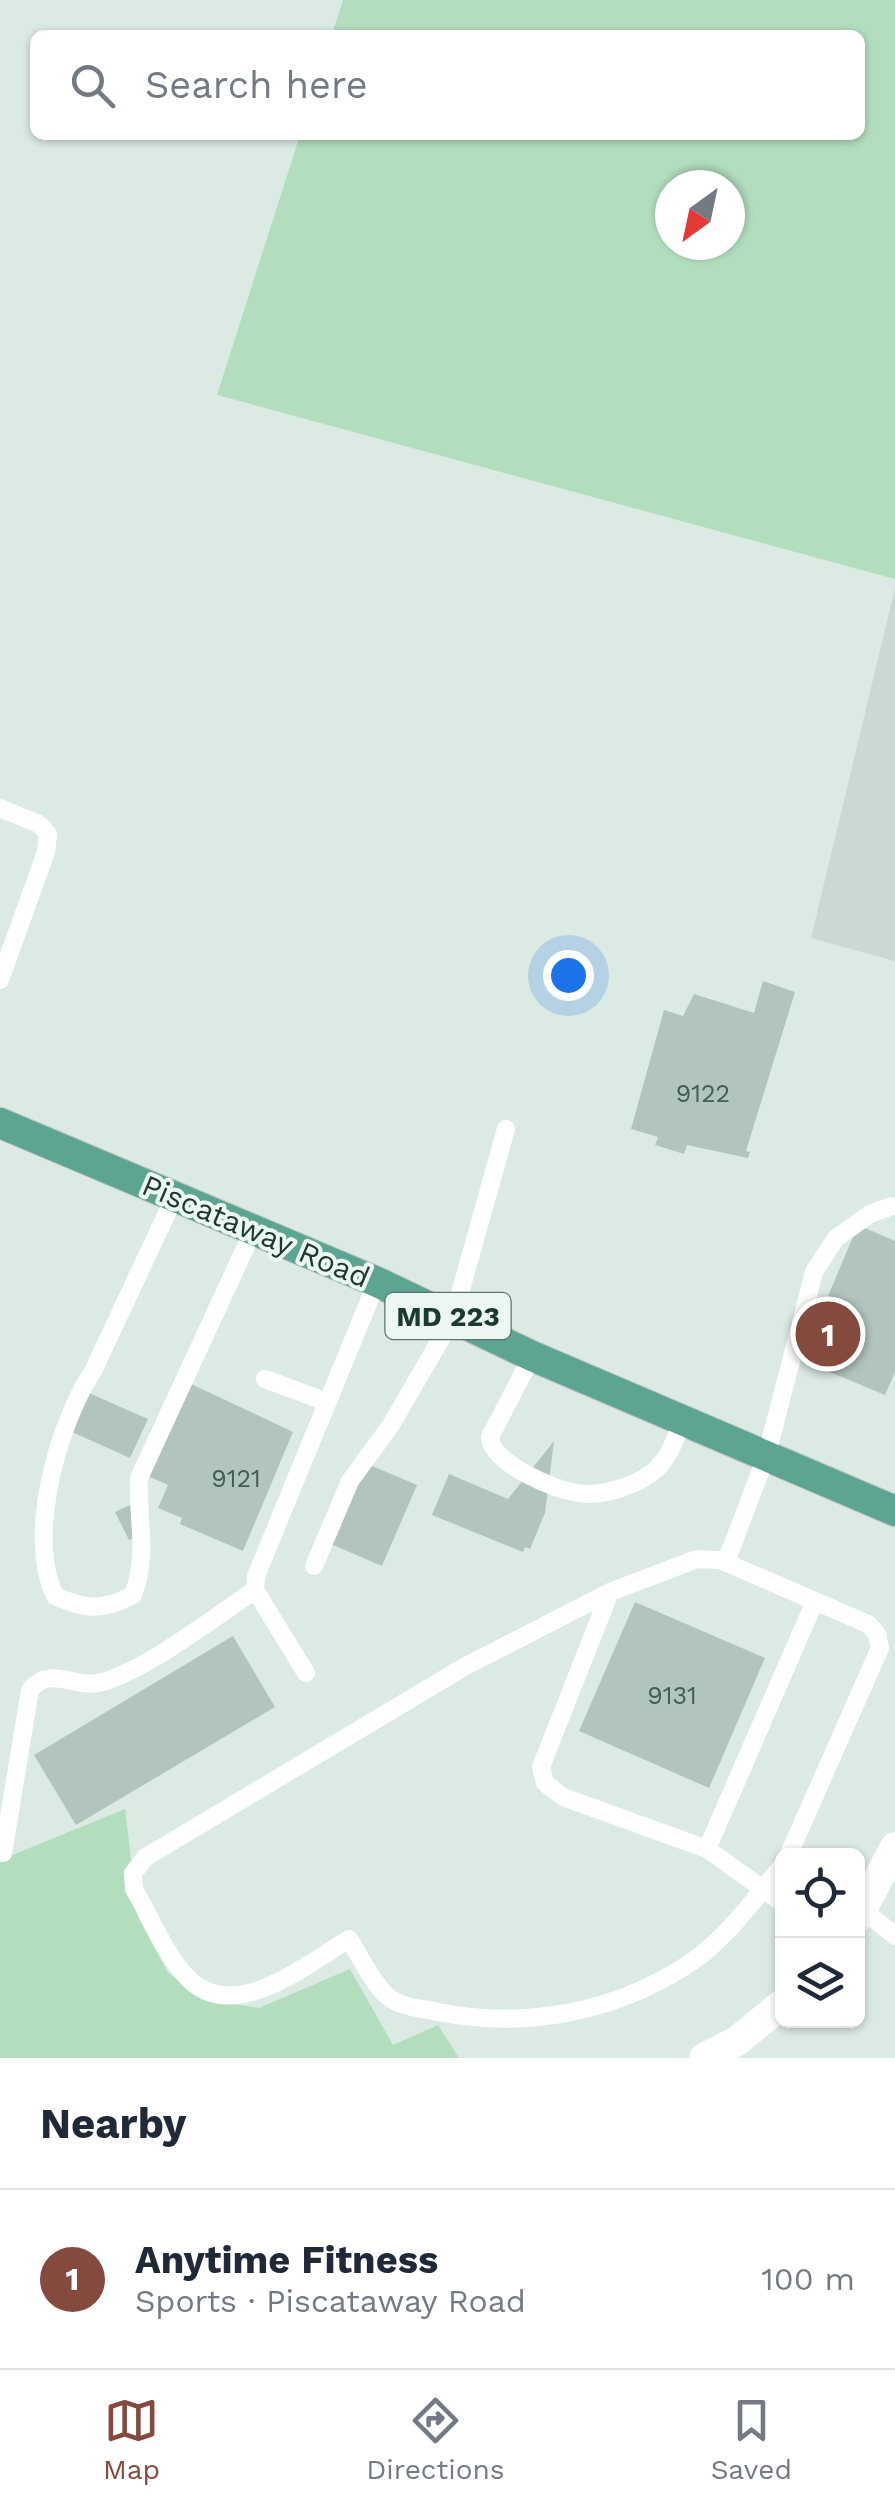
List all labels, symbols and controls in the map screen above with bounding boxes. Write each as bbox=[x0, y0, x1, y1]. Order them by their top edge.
search box bbox=[30, 30, 865, 140]
icon: search bbox=[65, 58, 120, 113]
text: Search here bbox=[145, 63, 368, 107]
north arrow bbox=[655, 170, 745, 260]
your location bbox=[543, 950, 594, 1001]
house number: 9122 bbox=[676, 1079, 730, 1108]
street label: Piscataway Road bbox=[137, 1167, 375, 1295]
road number: MD 223 bbox=[386, 1293, 510, 1339]
pin: 1 bbox=[796, 1296, 860, 1372]
house number: 9121 bbox=[211, 1464, 261, 1493]
house number: 9131 bbox=[647, 1681, 697, 1710]
map controls bbox=[775, 1848, 865, 2028]
button: locate bbox=[775, 1848, 865, 1938]
button: layers bbox=[775, 1938, 865, 2028]
text: Nearby bbox=[40, 2099, 187, 2148]
text: Anytime Fitness bbox=[135, 2238, 438, 2282]
text: 1 bbox=[66, 2260, 79, 2298]
text: 100 m bbox=[761, 2260, 855, 2298]
text: Sports · Piscataway Road bbox=[135, 2282, 526, 2320]
tab: Map bbox=[103, 2393, 160, 2486]
tab: Directions bbox=[366, 2393, 505, 2486]
tab: Saved bbox=[711, 2393, 792, 2486]

